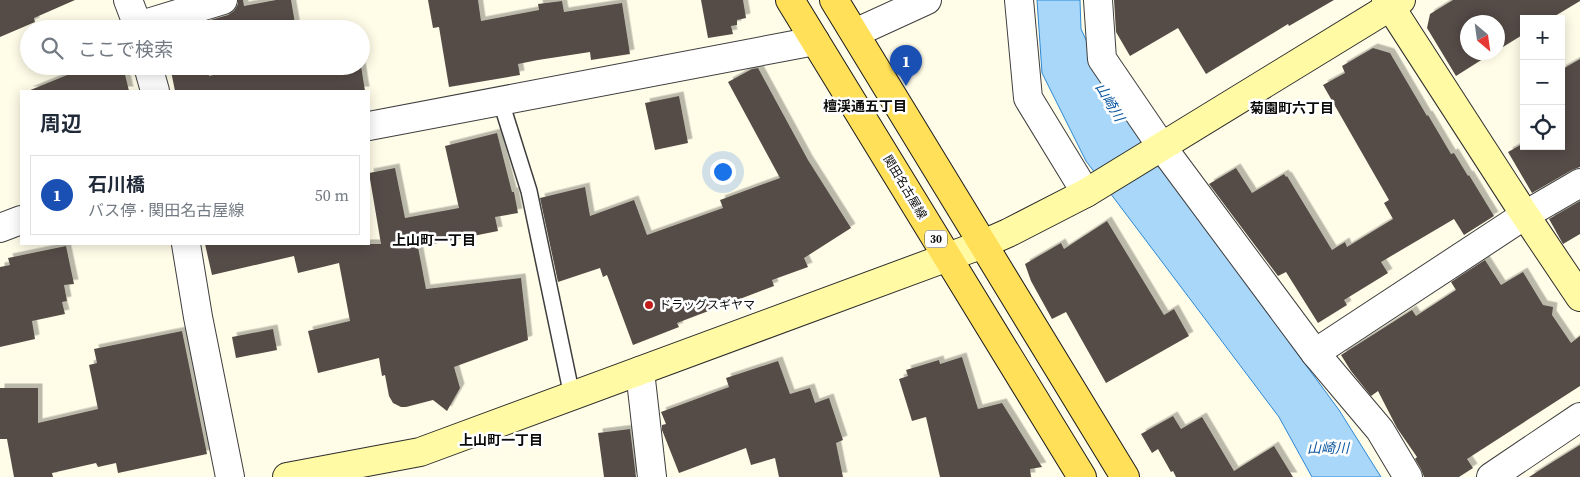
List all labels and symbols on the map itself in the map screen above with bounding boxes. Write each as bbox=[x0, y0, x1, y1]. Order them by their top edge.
north arrow bbox=[1460, 15, 1505, 60]
pin: 1 bbox=[890, 45, 922, 86]
water label: 山崎川 bbox=[1091, 79, 1130, 127]
district label: 檀渓通五丁目 bbox=[823, 96, 907, 116]
district label: 菊園町六丁目 bbox=[1250, 98, 1334, 118]
street label: 関田名古屋線 bbox=[880, 152, 930, 222]
your location bbox=[710, 159, 736, 185]
district label: 上山町一丁目 bbox=[392, 230, 476, 250]
road number: 30 bbox=[925, 230, 947, 248]
place label: ドラッグスギヤマ bbox=[659, 297, 755, 313]
marker: ドラッグスギヤマ bbox=[643, 299, 655, 311]
district label: 上山町一丁目 bbox=[459, 430, 543, 450]
water label: 山崎川 bbox=[1307, 438, 1351, 458]

